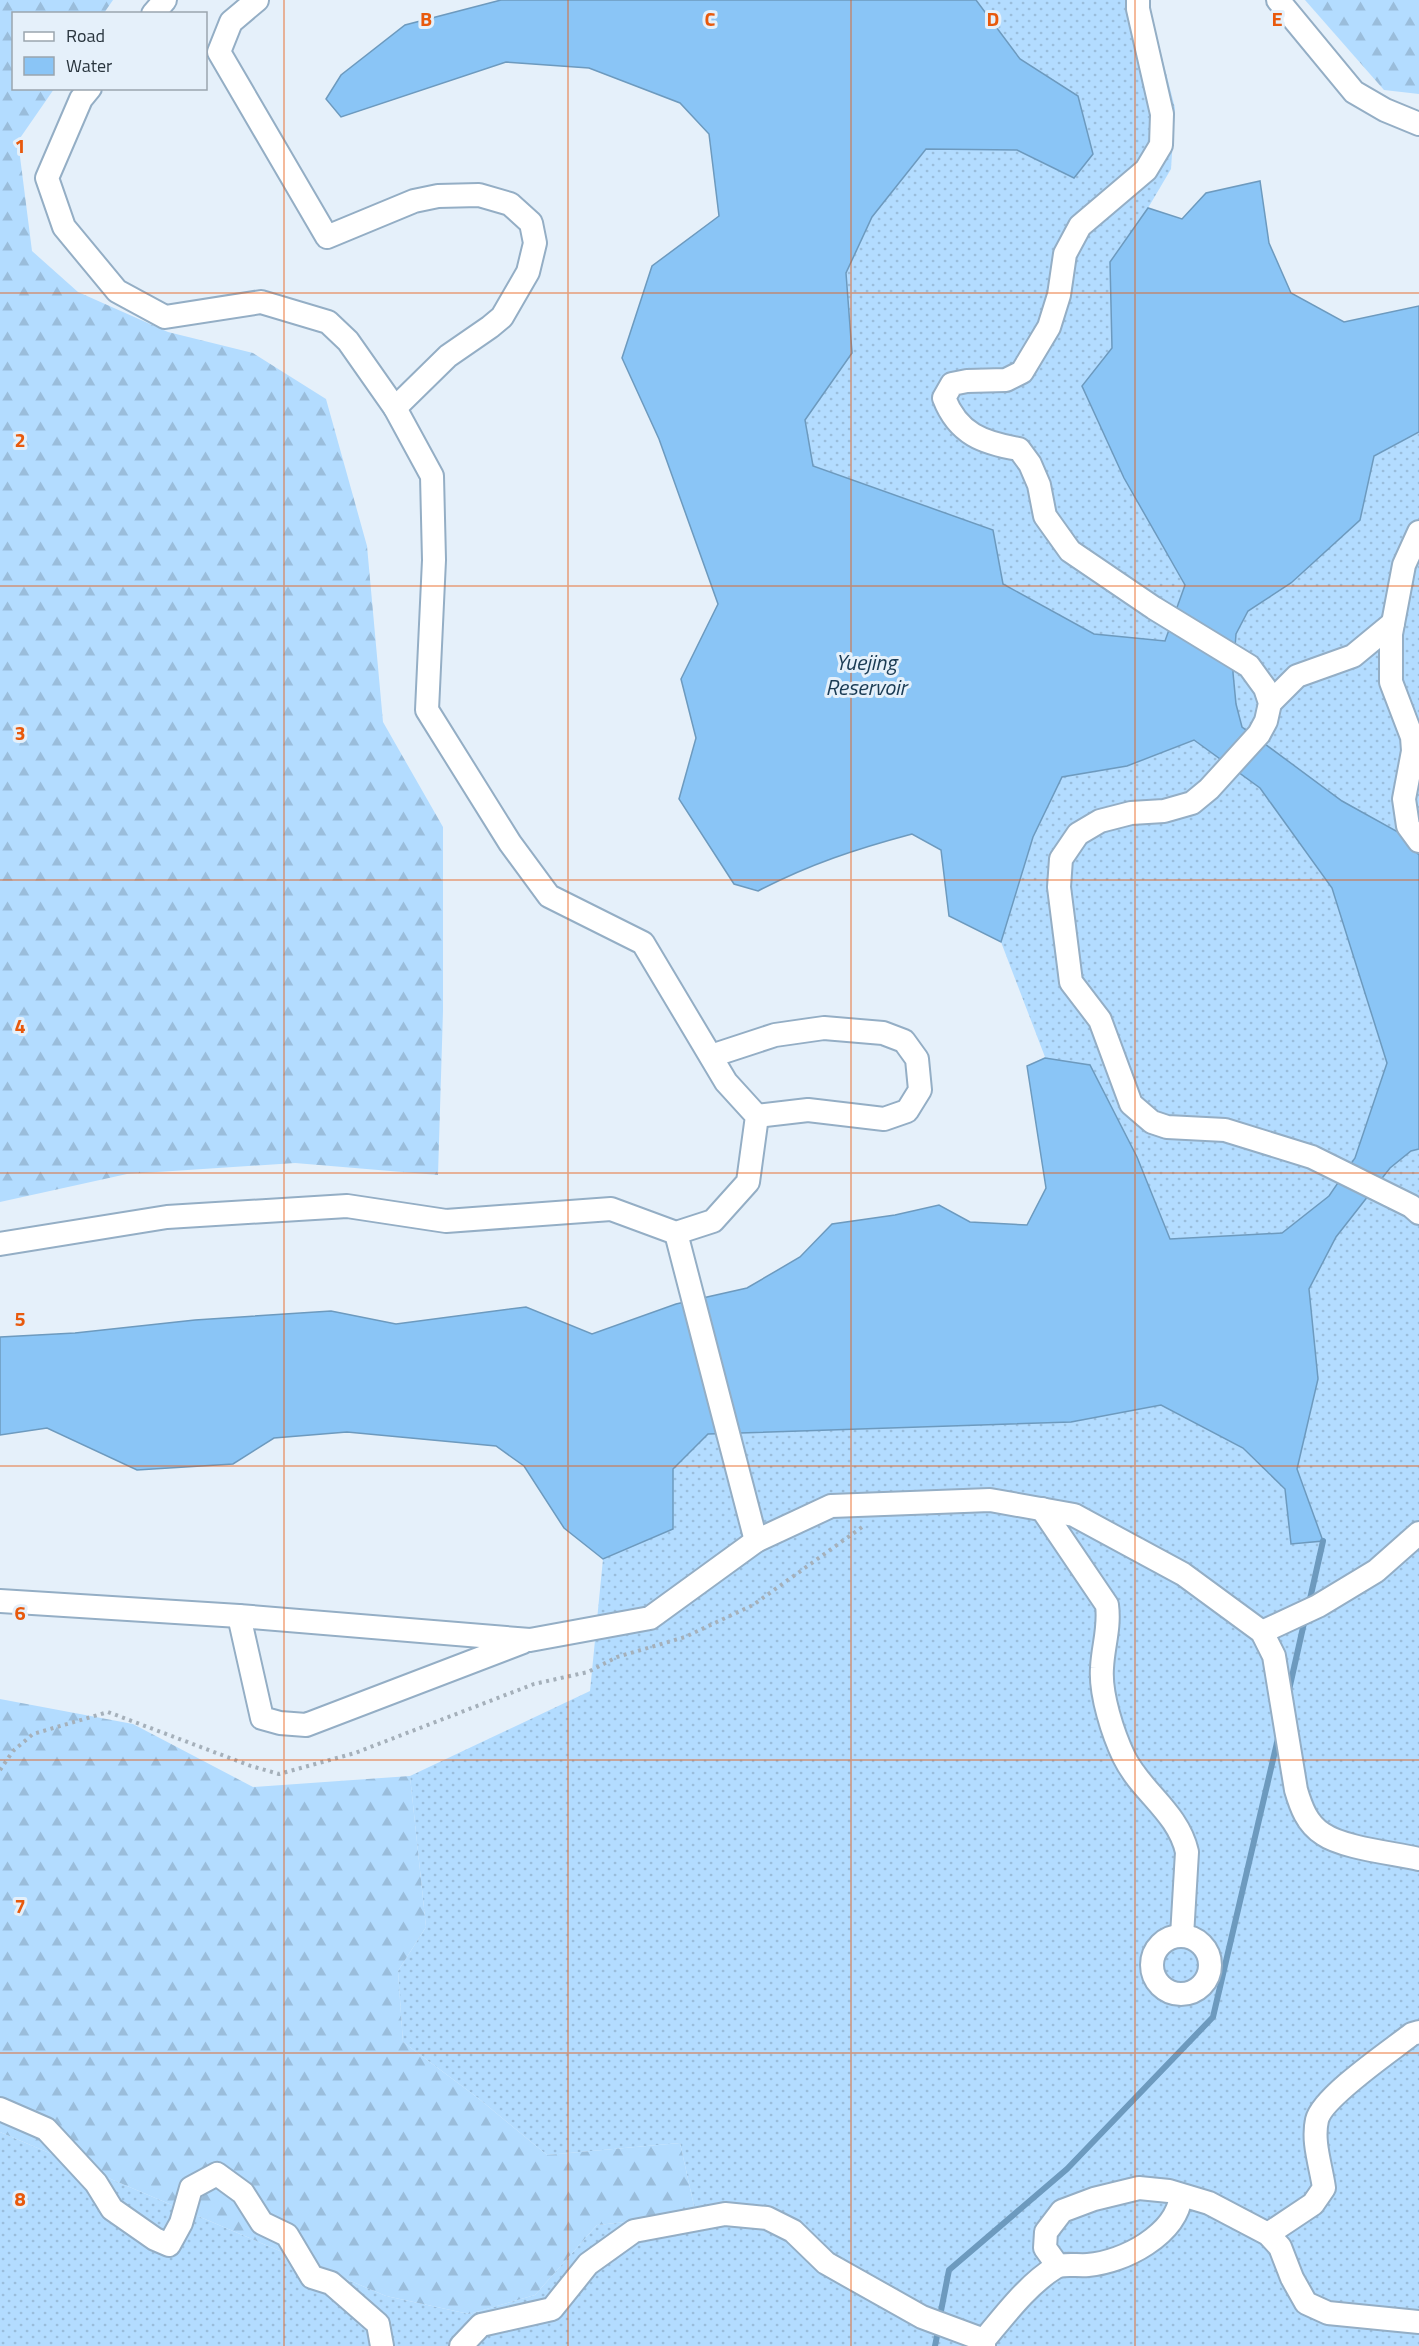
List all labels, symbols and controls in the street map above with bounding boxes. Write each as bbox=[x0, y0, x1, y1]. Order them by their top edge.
text: B bbox=[420, 3, 432, 34]
text: C bbox=[705, 3, 716, 34]
text: D bbox=[987, 3, 999, 34]
text: E bbox=[1271, 3, 1283, 34]
legend bbox=[12, 12, 207, 90]
text: Road bbox=[66, 22, 105, 49]
text: Water bbox=[66, 52, 112, 79]
text: 1 bbox=[14, 130, 26, 161]
text: 2 bbox=[14, 424, 26, 455]
water label: Yuejing Reservoir bbox=[825, 645, 910, 704]
text: 3 bbox=[14, 717, 26, 748]
text: 4 bbox=[14, 1010, 26, 1041]
text: 5 bbox=[14, 1303, 26, 1334]
text: 6 bbox=[14, 1597, 26, 1628]
text: 7 bbox=[14, 1890, 26, 1921]
text: 8 bbox=[14, 2183, 26, 2214]

